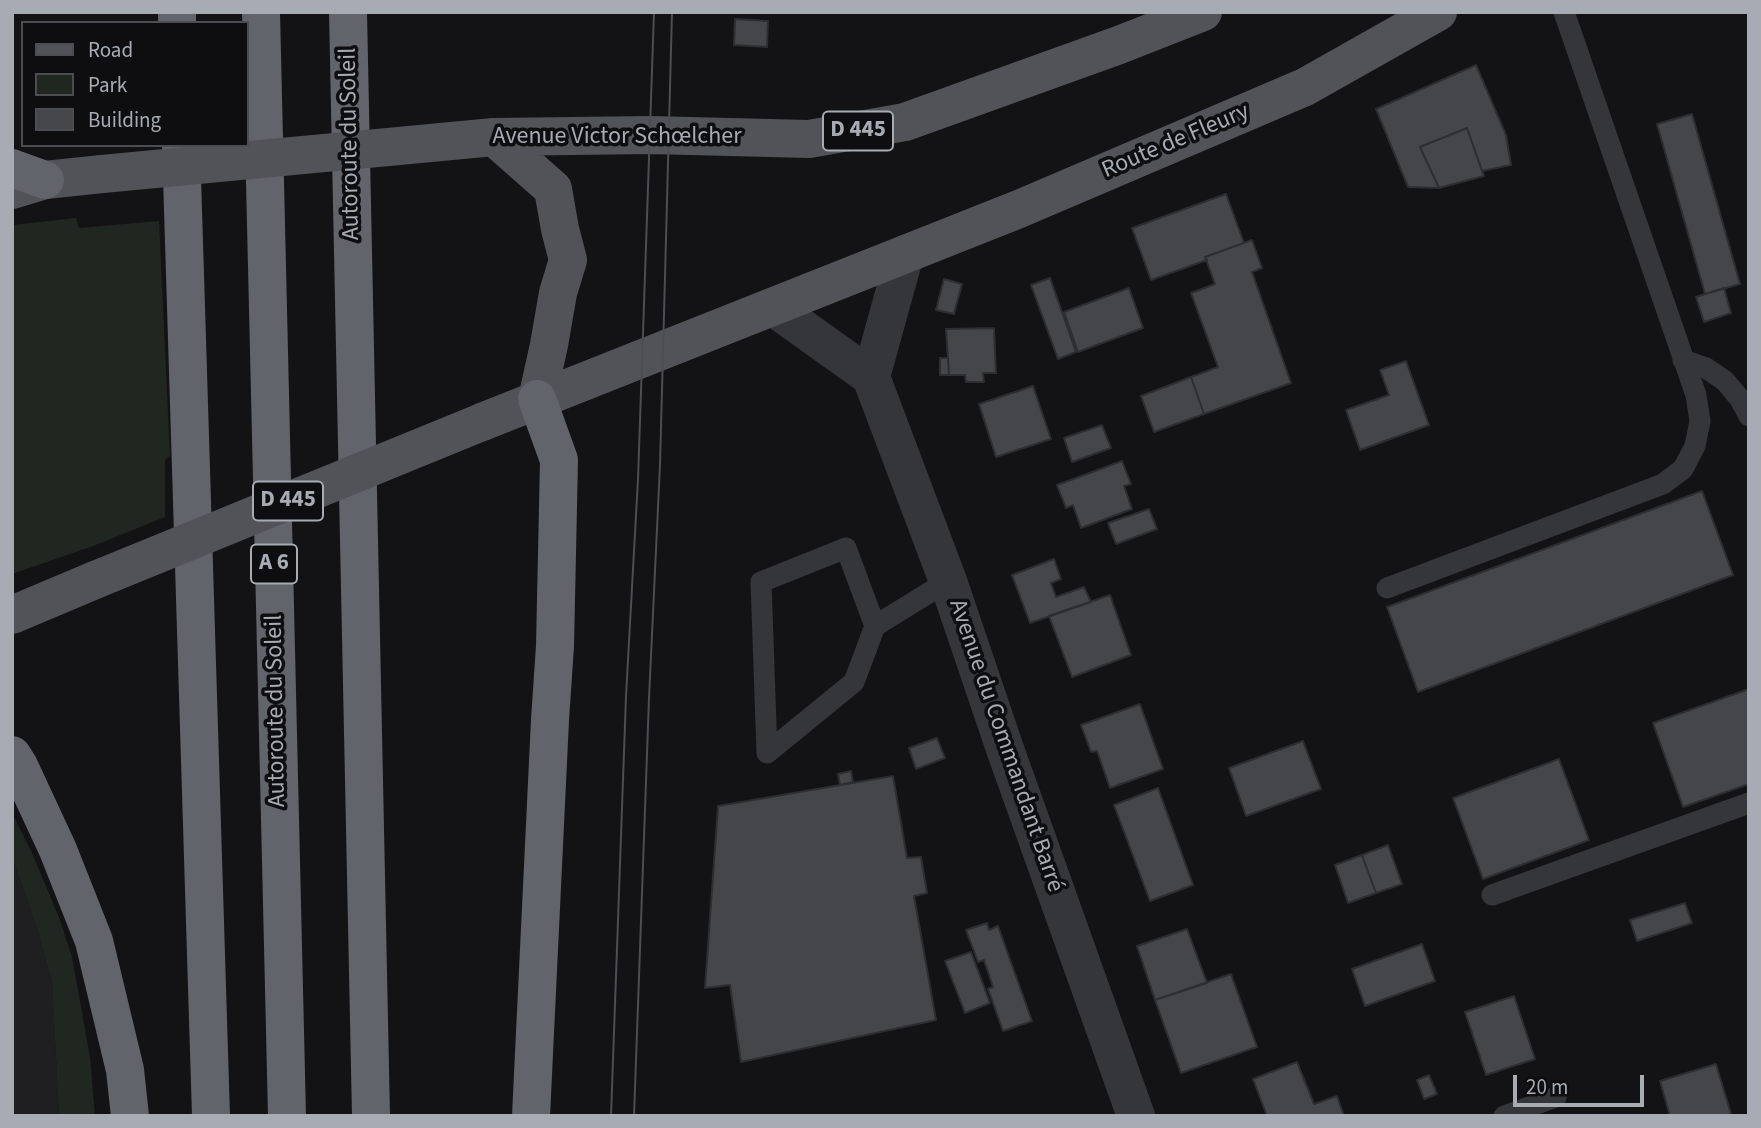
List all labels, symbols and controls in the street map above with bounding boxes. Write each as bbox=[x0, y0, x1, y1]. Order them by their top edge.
legend bbox=[21, 21, 248, 147]
text: Road bbox=[88, 35, 133, 65]
street label: Autoroute du Soleil bbox=[335, 48, 367, 240]
text: Park bbox=[88, 70, 127, 100]
street label: Route de Fleury bbox=[1098, 98, 1254, 186]
text: Building bbox=[88, 105, 161, 135]
road number: D 445 bbox=[823, 112, 893, 150]
street label: Avenue Victor Schœlcher bbox=[493, 124, 741, 152]
road number: D 445 bbox=[253, 481, 323, 520]
road number: A 6 bbox=[251, 544, 297, 584]
street label: Avenue du Commandant Barré bbox=[941, 596, 1069, 896]
street label: Autoroute du Soleil bbox=[261, 615, 293, 807]
scale bar bbox=[1516, 1062, 1647, 1106]
text: 20 m bbox=[1526, 1072, 1568, 1102]

